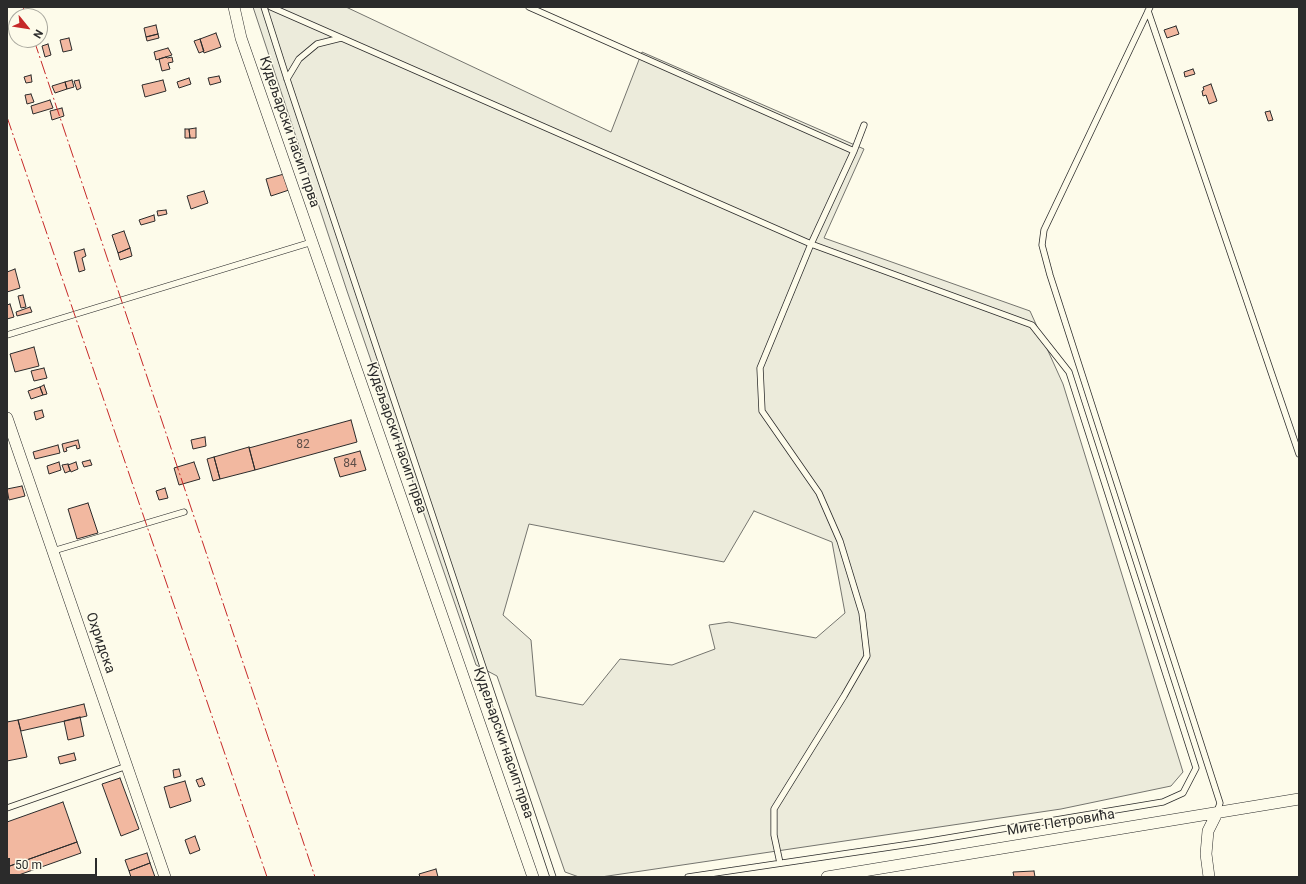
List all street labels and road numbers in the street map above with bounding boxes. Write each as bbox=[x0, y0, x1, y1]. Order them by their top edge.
street label: Кудељарски насип прва bbox=[255, 54, 323, 210]
street label: Кудељарски насип прва bbox=[362, 360, 430, 516]
street label: Охридска bbox=[82, 610, 118, 676]
street label: Кудељарски насип прва bbox=[469, 665, 537, 821]
street label: Мите Петровића bbox=[1006, 806, 1116, 840]

